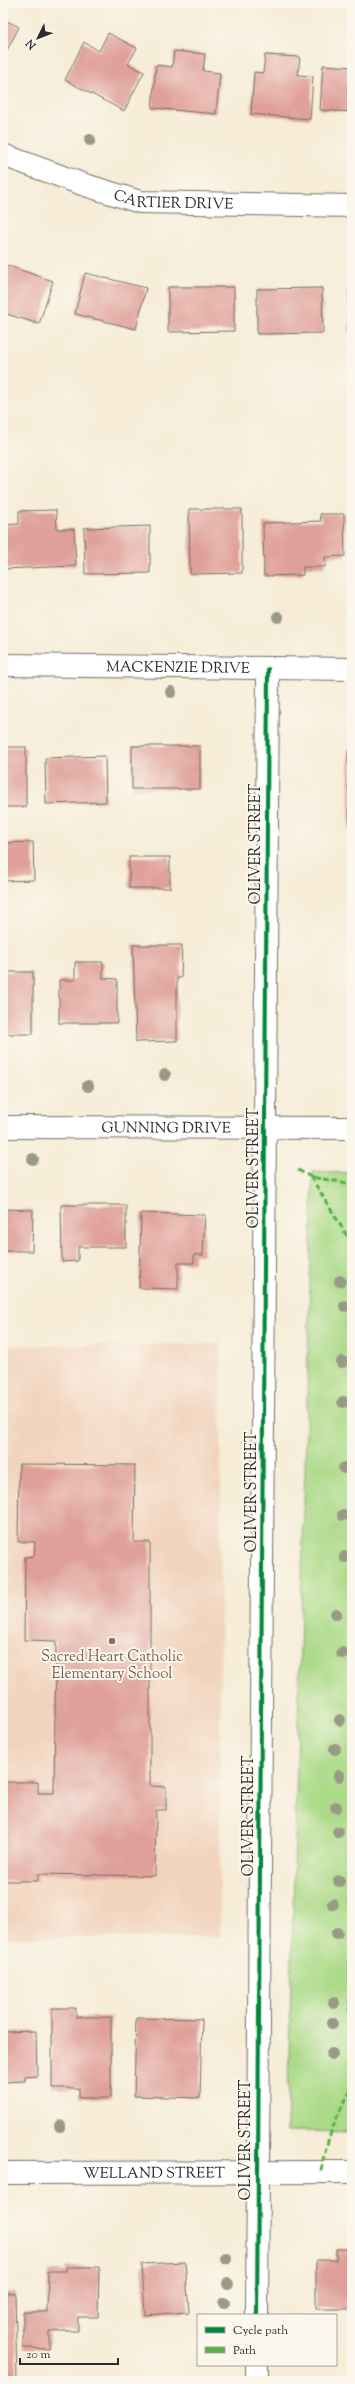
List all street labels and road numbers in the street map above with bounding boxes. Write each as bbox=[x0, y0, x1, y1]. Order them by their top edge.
street label: CARTIER DRIVE bbox=[111, 185, 233, 216]
street label: MACKENZIE DRIVE bbox=[106, 657, 250, 680]
street label: OLIVER STREET bbox=[246, 783, 267, 904]
street label: OLIVER STREET bbox=[244, 1107, 265, 1228]
street label: GUNNING DRIVE bbox=[101, 1118, 231, 1140]
street label: OLIVER STREET bbox=[242, 1431, 263, 1552]
street label: OLIVER STREET bbox=[239, 1755, 260, 1876]
street label: OLIVER STREET bbox=[236, 2079, 257, 2200]
street label: WELLAND STREET bbox=[83, 2163, 226, 2185]

